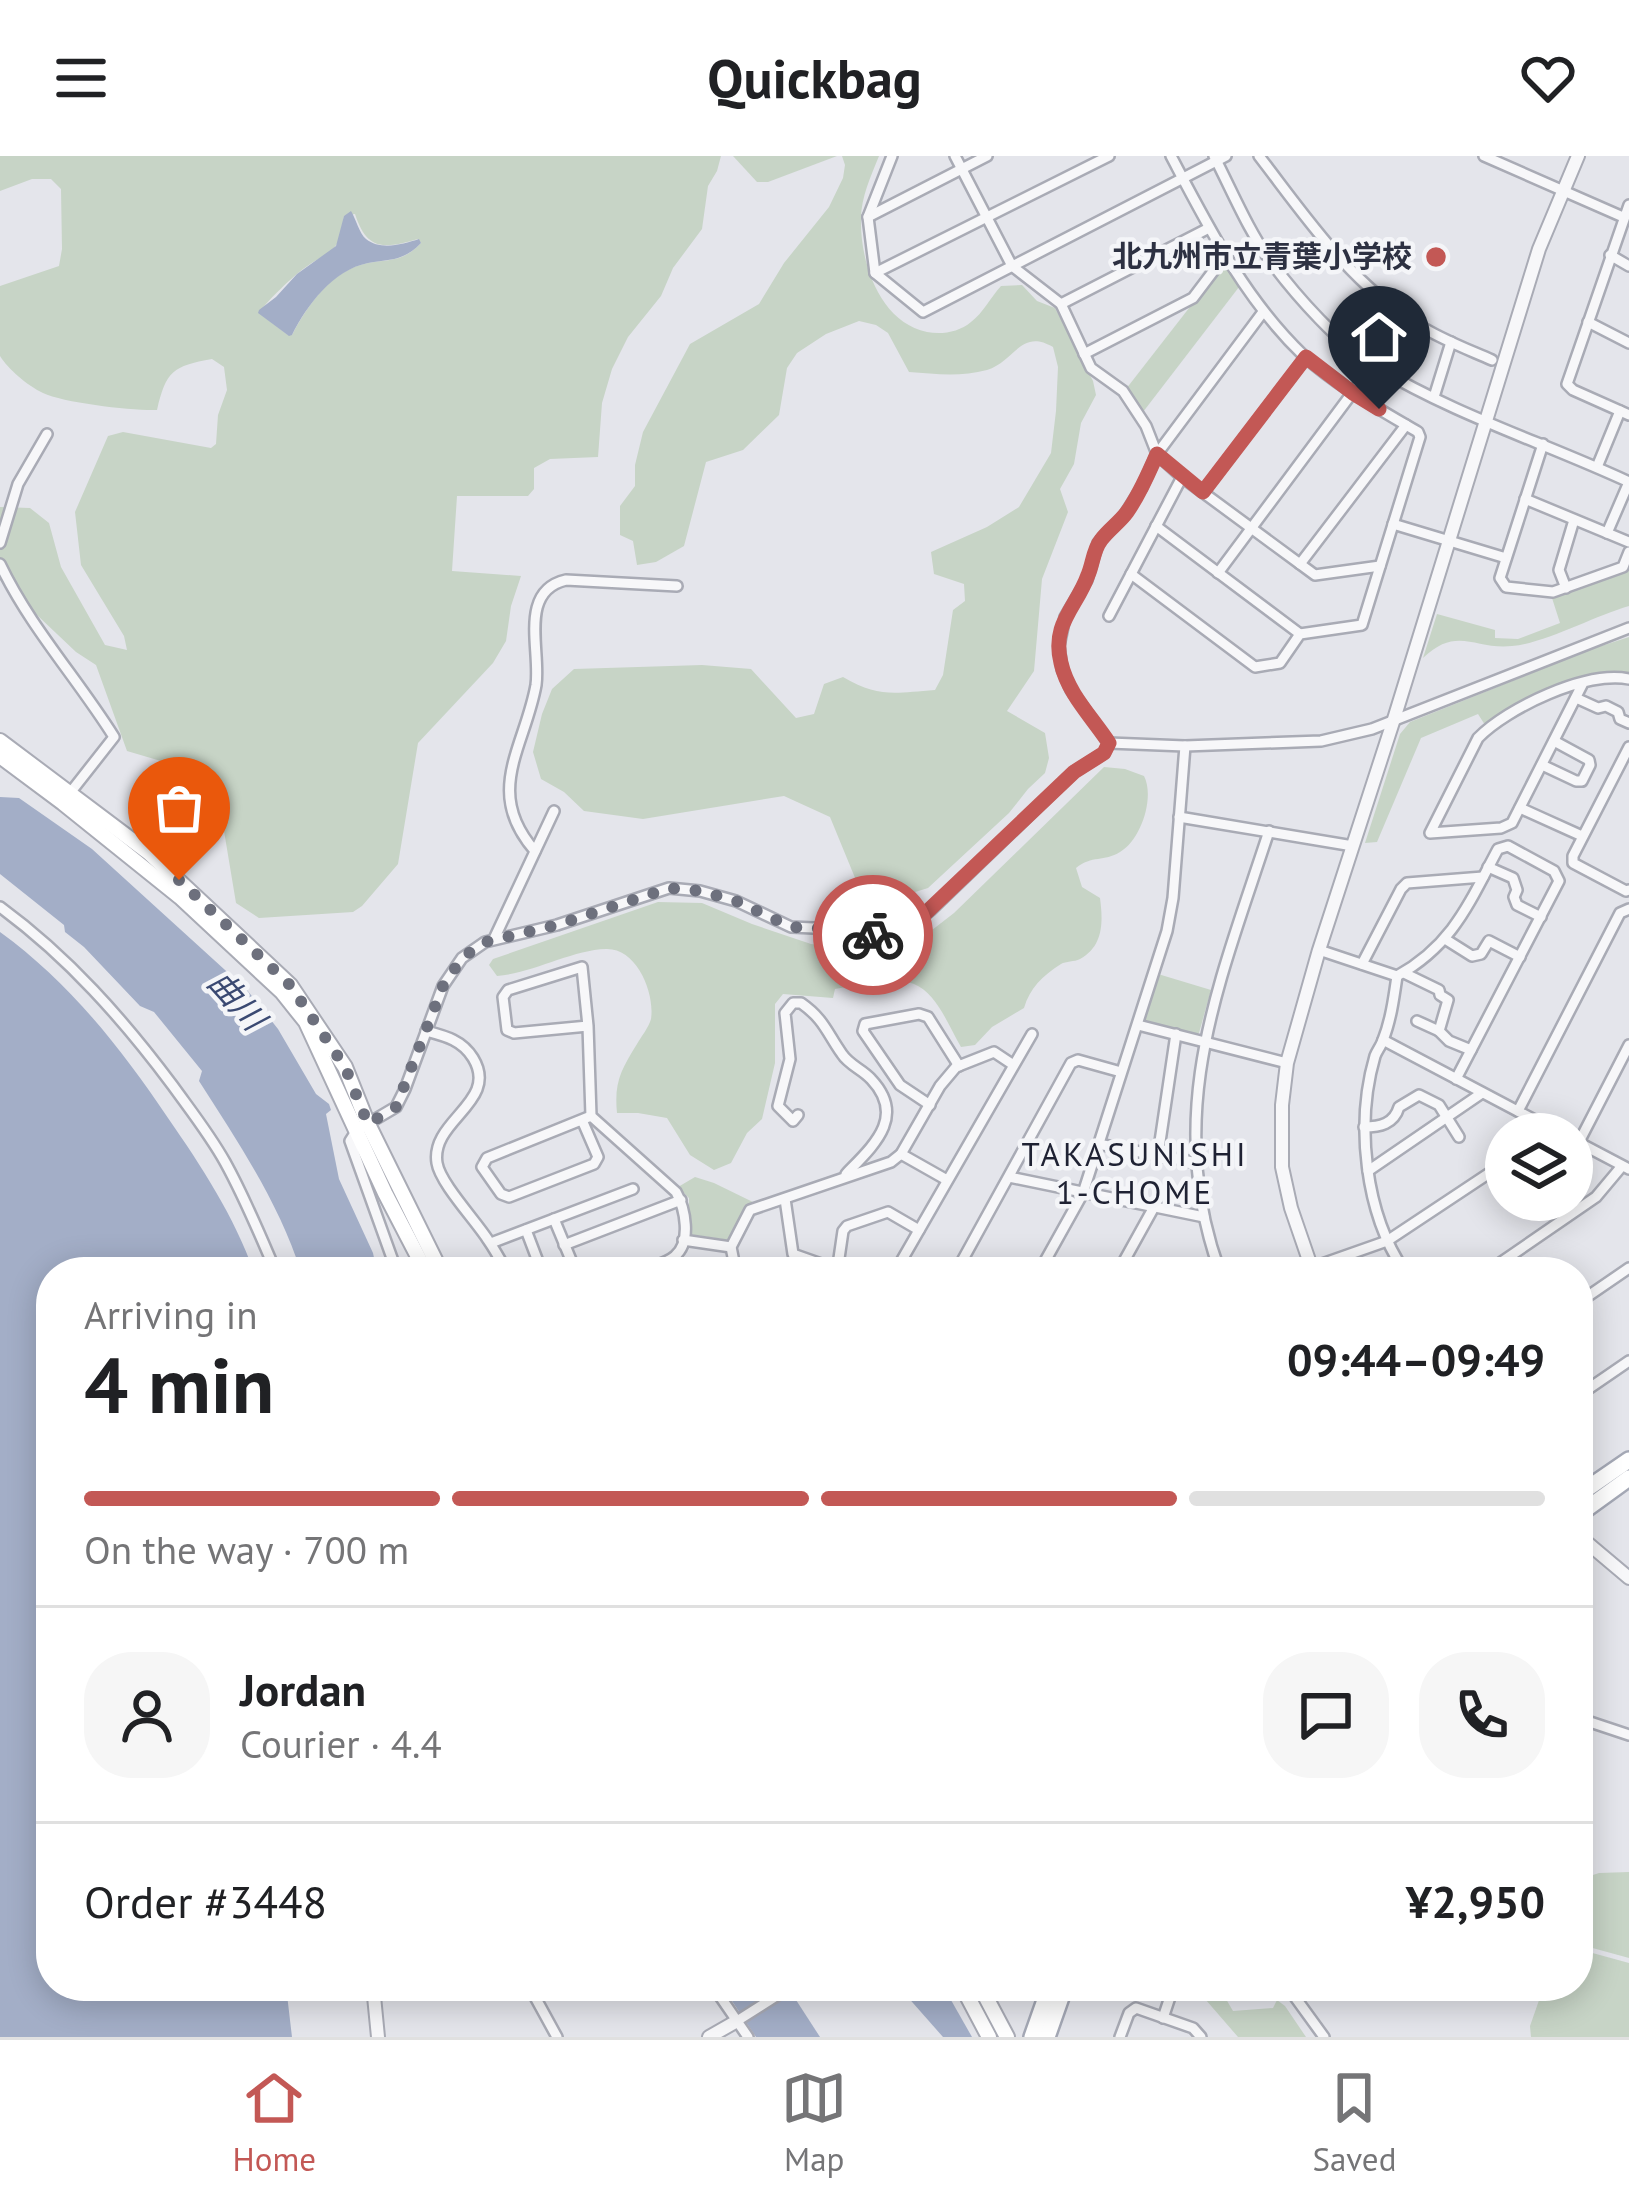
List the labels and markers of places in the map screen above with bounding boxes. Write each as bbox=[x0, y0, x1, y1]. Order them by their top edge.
place label: 北九州市立青葉小学校 bbox=[1112, 236, 1412, 275]
marker: 北九州市立青葉小学校 bbox=[1423, 244, 1449, 270]
pin bbox=[1328, 286, 1430, 409]
pin bbox=[128, 757, 230, 880]

